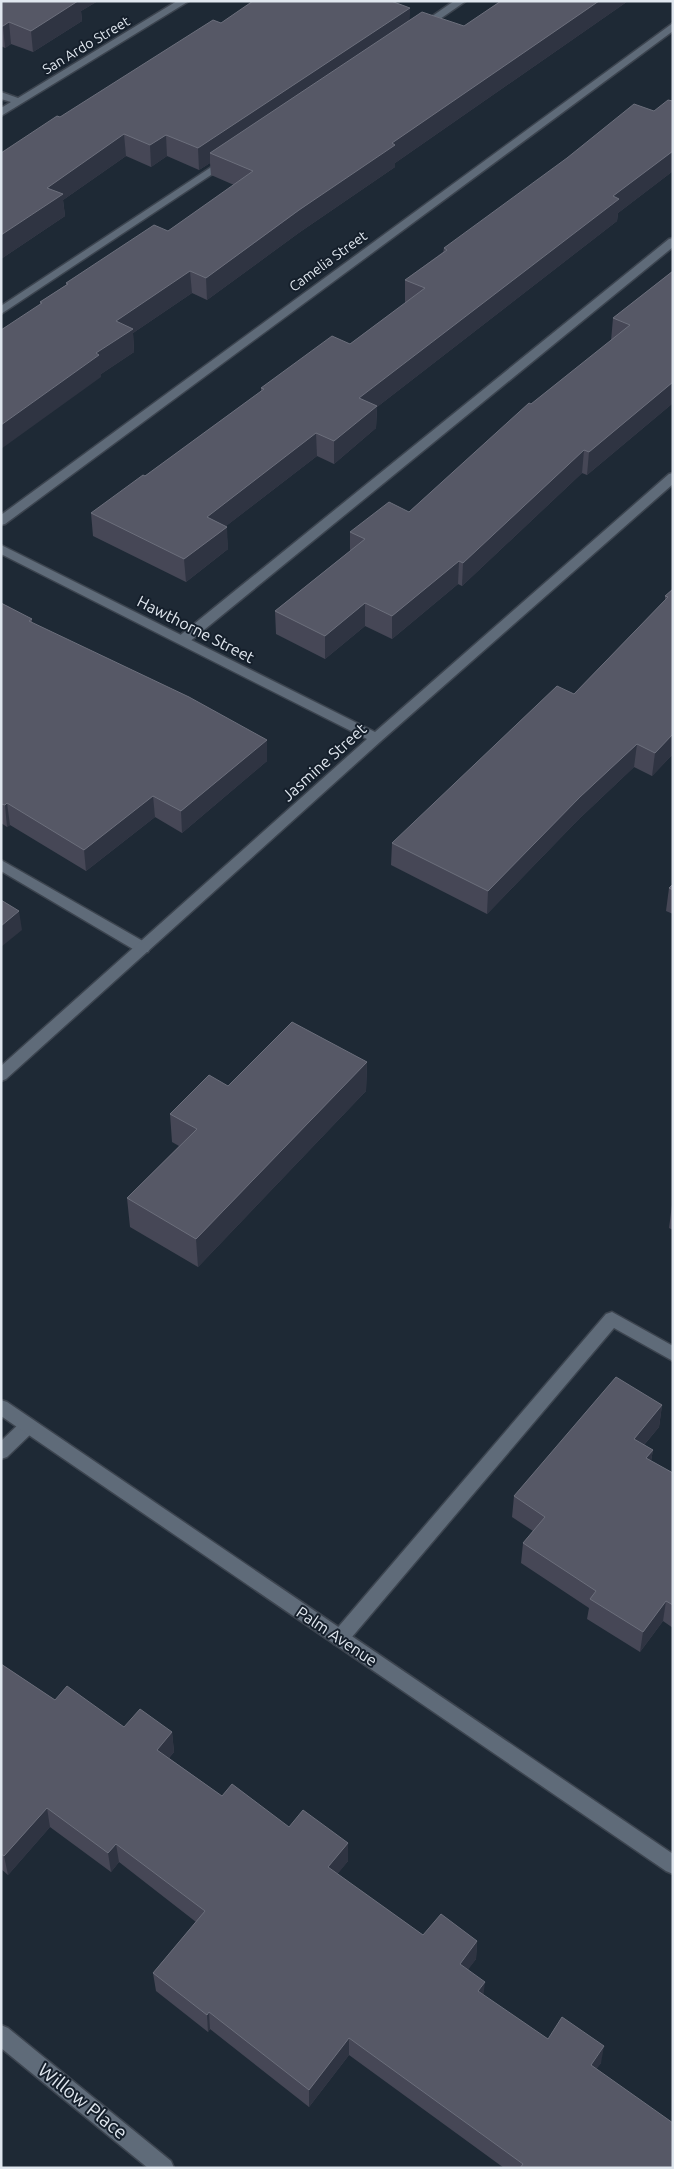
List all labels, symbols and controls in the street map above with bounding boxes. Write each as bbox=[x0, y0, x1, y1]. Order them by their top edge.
street label: San Ardo Street bbox=[40, 12, 133, 77]
street label: Camelia Street bbox=[286, 227, 370, 295]
street label: Hawthorne Street bbox=[134, 592, 258, 667]
street label: Jasmine Street bbox=[278, 719, 370, 805]
street label: Palm Avenue bbox=[293, 1602, 381, 1670]
street label: Willow Place bbox=[34, 2058, 132, 2144]

